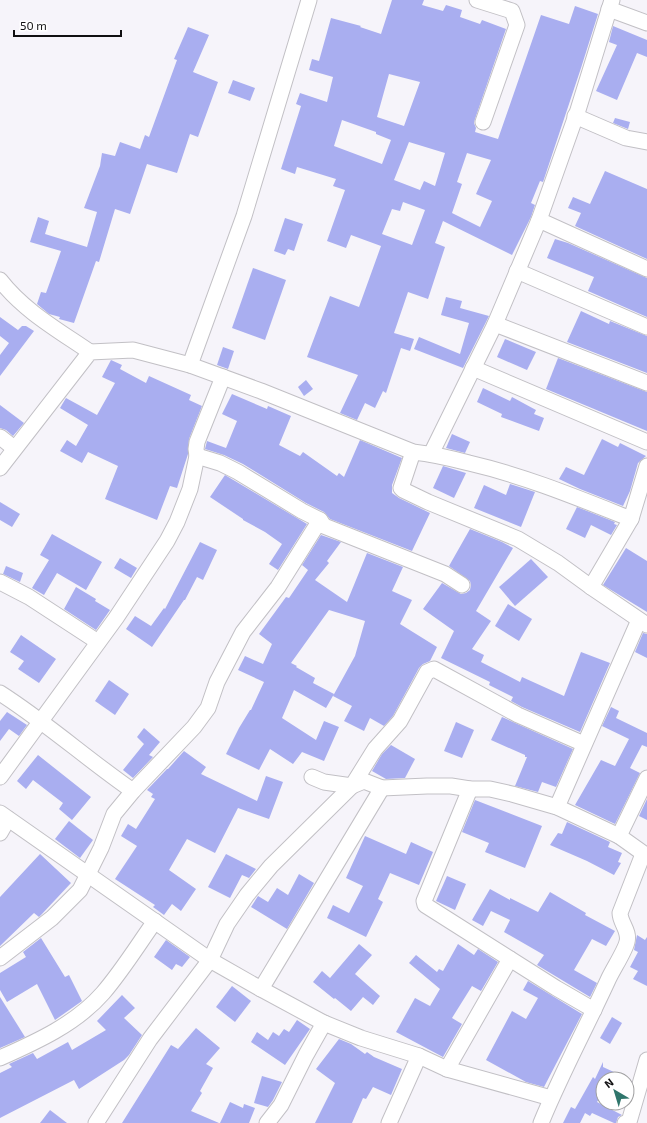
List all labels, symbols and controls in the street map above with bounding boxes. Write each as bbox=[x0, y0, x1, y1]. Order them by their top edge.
scale bar bbox=[14, 12, 121, 38]
text: 50 m bbox=[20, 18, 47, 32]
north arrow bbox=[595, 1071, 635, 1111]
text: N bbox=[601, 1075, 616, 1090]

